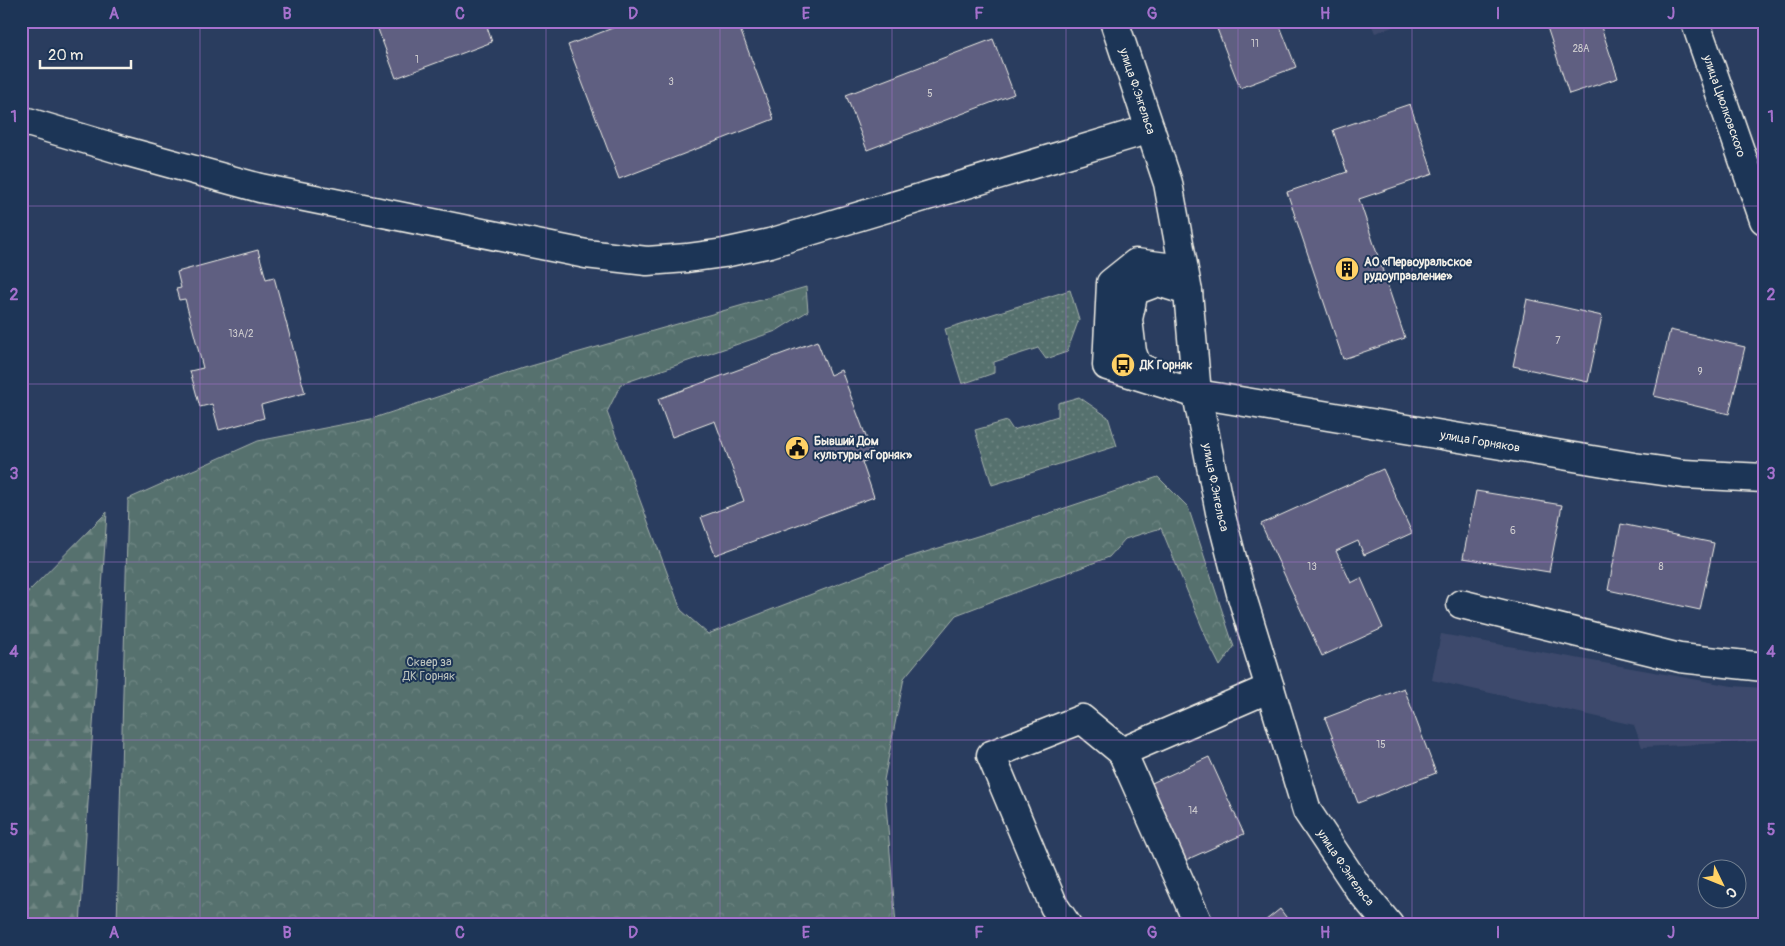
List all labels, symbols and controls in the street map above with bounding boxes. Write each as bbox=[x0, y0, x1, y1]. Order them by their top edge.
text: A bbox=[109, 4, 120, 24]
text: B bbox=[282, 4, 292, 24]
text: C bbox=[455, 4, 465, 24]
text: D bbox=[628, 4, 638, 24]
text: E bbox=[802, 4, 811, 24]
text: F bbox=[974, 4, 984, 24]
text: G bbox=[1147, 4, 1158, 24]
text: H bbox=[1320, 4, 1330, 24]
text: I bbox=[1496, 4, 1500, 24]
text: J bbox=[1667, 4, 1675, 24]
scale bar bbox=[40, 38, 131, 70]
house number: 11 bbox=[1251, 38, 1259, 50]
house number: 28А bbox=[1572, 43, 1590, 55]
street label: улица Ф.Энгельса bbox=[1116, 45, 1159, 137]
text: 20 m bbox=[48, 46, 83, 65]
street label: улица Циолковского bbox=[1700, 52, 1749, 160]
house number: 1 bbox=[415, 54, 419, 66]
house number: 3 bbox=[668, 76, 674, 88]
house number: 5 bbox=[927, 88, 933, 100]
text: 1 bbox=[11, 107, 17, 127]
text: 1 bbox=[1768, 107, 1774, 127]
place label: АО «Первоуральское рудоуправление» bbox=[1364, 255, 1473, 284]
building icon: АО «Первоуральское рудоуправление» bbox=[1334, 256, 1360, 282]
text: 2 bbox=[10, 285, 19, 305]
text: 2 bbox=[1767, 285, 1776, 305]
house number: 13А/2 bbox=[228, 328, 254, 340]
house number: 7 bbox=[1555, 335, 1561, 347]
bus stop icon: ДК Горняк bbox=[1110, 352, 1136, 378]
place label: ДК Горняк bbox=[1139, 358, 1193, 373]
house number: 9 bbox=[1697, 366, 1703, 378]
street label: улица Горняков bbox=[1438, 427, 1521, 455]
place label: Бывший Дом культуры «Горняк» bbox=[814, 434, 913, 463]
public building icon: Бывший Дом культуры «Горняк» bbox=[784, 435, 810, 461]
street label: улица Ф.Энгельса bbox=[1199, 441, 1232, 533]
text: 3 bbox=[10, 464, 19, 484]
text: 3 bbox=[1767, 464, 1776, 484]
house number: 6 bbox=[1510, 525, 1516, 537]
house number: 13 bbox=[1307, 561, 1317, 573]
house number: 8 bbox=[1658, 561, 1664, 573]
text: 4 bbox=[9, 642, 19, 662]
text: 4 bbox=[1766, 642, 1776, 662]
park label: Сквер за ДК Горняк bbox=[402, 655, 455, 684]
house number: 15 bbox=[1376, 739, 1386, 751]
house number: 14 bbox=[1188, 805, 1198, 817]
text: 5 bbox=[10, 820, 19, 840]
text: 5 bbox=[1767, 820, 1776, 840]
street label: улица Ф.Энгельса bbox=[1313, 825, 1378, 909]
north arrow bbox=[1698, 858, 1748, 908]
text: С bbox=[1722, 884, 1740, 902]
text: A bbox=[109, 923, 120, 943]
text: B bbox=[282, 923, 292, 943]
text: C bbox=[455, 923, 465, 943]
text: D bbox=[628, 923, 638, 943]
text: E bbox=[802, 923, 811, 943]
text: F bbox=[974, 923, 984, 943]
text: G bbox=[1147, 923, 1158, 943]
text: H bbox=[1320, 923, 1330, 943]
text: I bbox=[1496, 923, 1500, 943]
text: J bbox=[1667, 923, 1675, 943]

